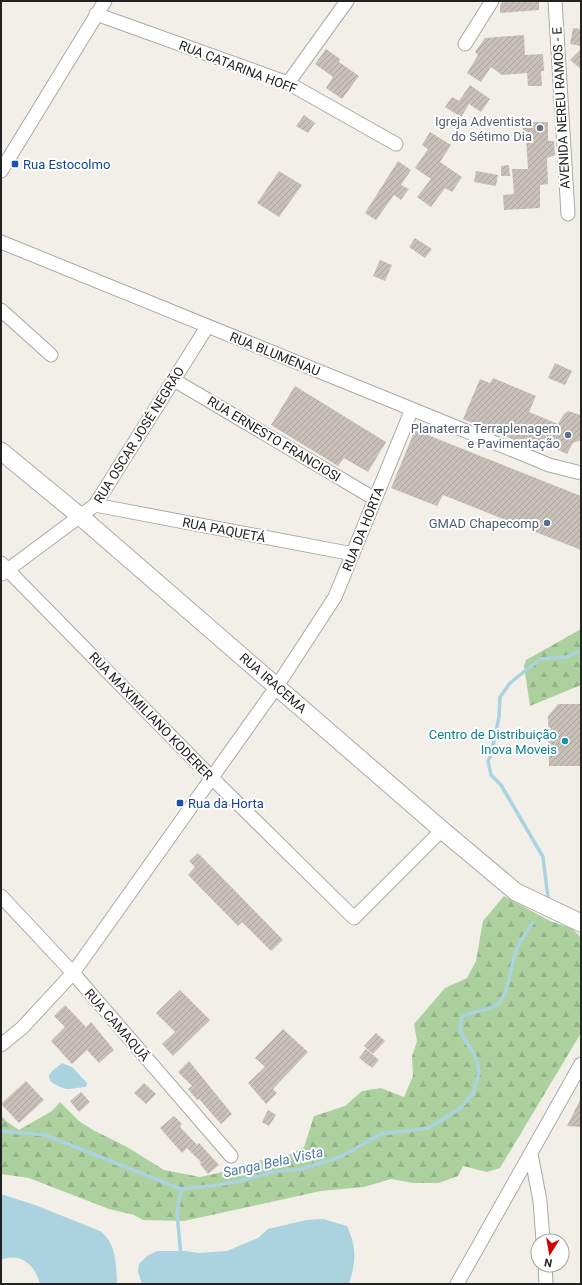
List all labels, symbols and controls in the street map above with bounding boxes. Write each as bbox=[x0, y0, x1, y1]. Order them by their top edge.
street label: AVENIDA NEREU RAMOS - E bbox=[549, 27, 573, 189]
street label: RUA CATARINA HOFF bbox=[177, 38, 299, 96]
place label: Igreja Adventista do Sétimo Dia bbox=[435, 114, 532, 144]
marker: Igreja Adventista do Sétimo Dia bbox=[535, 123, 545, 133]
place label: Rua Estocolmo bbox=[23, 157, 110, 172]
marker: Rua Estocolmo bbox=[10, 159, 20, 169]
street label: RUA BLUMENAU bbox=[228, 329, 322, 379]
street label: RUA OSCAR JOSÉ NEGRÃO bbox=[90, 363, 187, 506]
street label: RUA ERNESTO FRANCIOSI bbox=[205, 393, 343, 485]
place label: Planaterra Terraplenagem e Pavimentação bbox=[411, 421, 560, 451]
marker: Planaterra Terraplenagem e Pavimentação bbox=[563, 430, 573, 440]
street label: RUA DA HORTA bbox=[339, 484, 387, 573]
street label: RUA PAQUETÁ bbox=[181, 515, 267, 546]
place label: GMAD Chapecomp bbox=[429, 516, 539, 531]
marker: GMAD Chapecomp bbox=[542, 518, 552, 528]
street label: RUA MAXIMILIANO KODERER bbox=[86, 649, 216, 783]
street label: RUA IRACEMA bbox=[236, 650, 310, 716]
place label: Centro de Distribuição Inova Moveis bbox=[429, 727, 557, 757]
marker: Centro de Distribuição Inova Moveis bbox=[560, 736, 570, 746]
place label: Rua da Horta bbox=[188, 796, 264, 811]
marker: Rua da Horta bbox=[175, 798, 185, 808]
street label: RUA CAMAQUÃ bbox=[82, 985, 153, 1064]
water label: Sanga Bela Vista bbox=[221, 1144, 325, 1180]
north arrow bbox=[530, 1233, 570, 1273]
text: N bbox=[543, 1255, 553, 1269]

